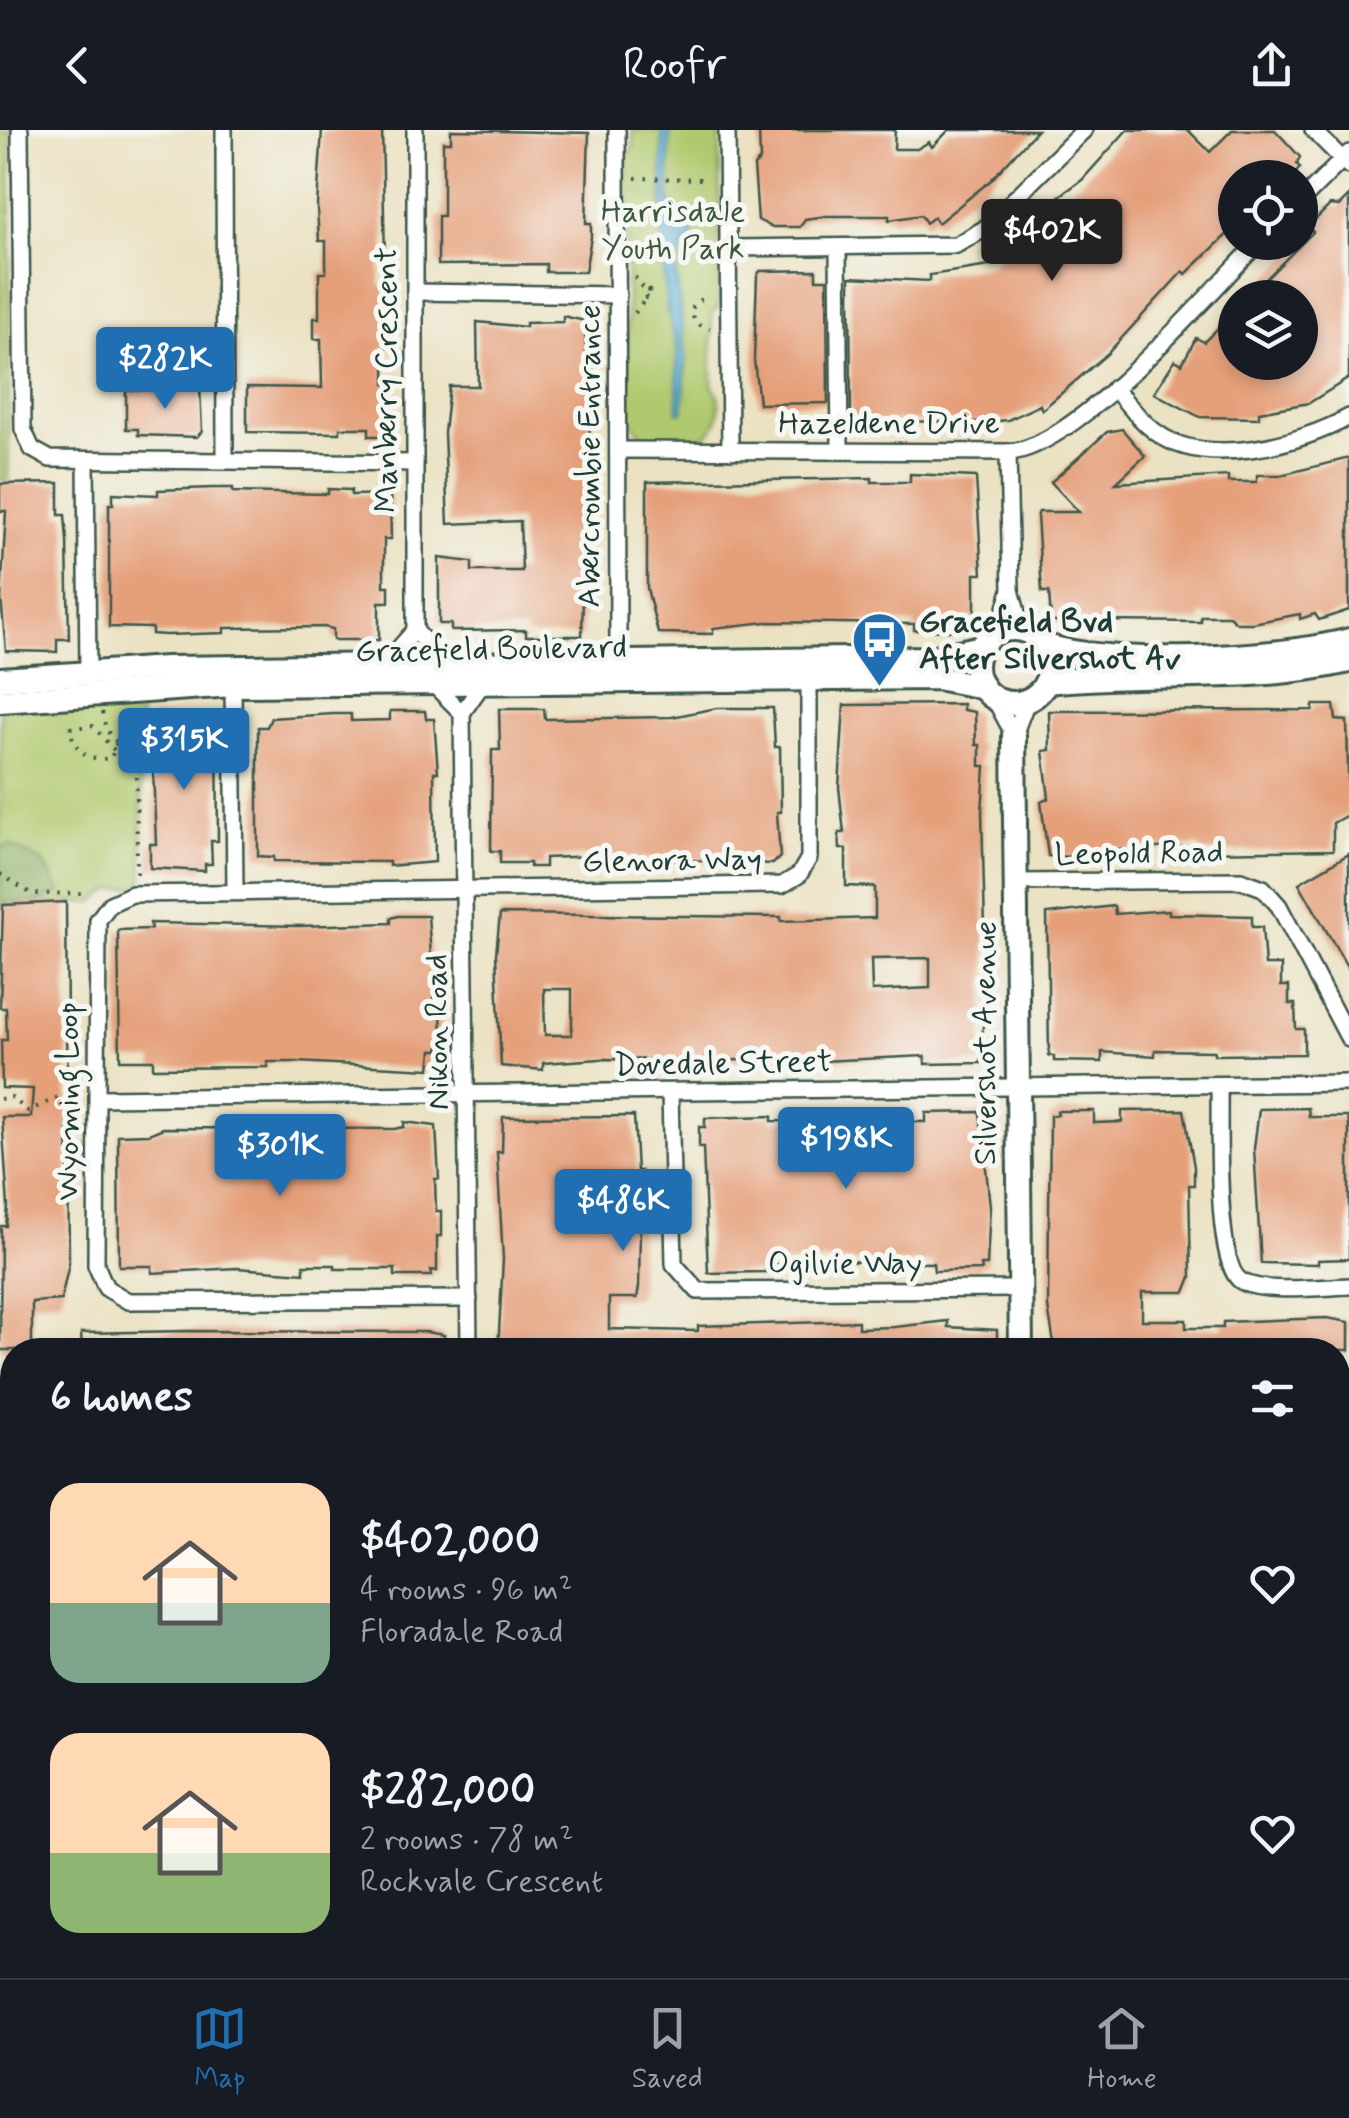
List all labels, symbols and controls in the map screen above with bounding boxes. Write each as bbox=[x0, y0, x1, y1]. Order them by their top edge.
text: Roofr bbox=[623, 36, 726, 95]
icon: back bbox=[50, 38, 105, 93]
icon: share bbox=[1244, 38, 1299, 93]
map controls bbox=[1218, 160, 1318, 380]
button: locate bbox=[1218, 160, 1318, 260]
park label: Harrisdale Youth Park bbox=[601, 191, 745, 270]
pin: $402K bbox=[982, 199, 1122, 284]
text: $402K bbox=[1003, 210, 1101, 252]
street label: Manberry Crescent bbox=[366, 247, 408, 513]
button: layers bbox=[1218, 280, 1318, 380]
street label: Abercrombie Entrance bbox=[569, 304, 611, 608]
pin: $282K bbox=[95, 327, 235, 412]
text: $282K bbox=[118, 338, 212, 380]
street label: Hazeldene Drive bbox=[778, 403, 1000, 445]
place label: Gracefield Bvd After Silvershot Av bbox=[919, 601, 1181, 680]
bus stop icon: Gracefield Bvd After Silvershot Av bbox=[850, 610, 910, 689]
street label: Gracefield Boulevard bbox=[355, 627, 627, 673]
pin: $315K bbox=[114, 708, 254, 793]
text: $315K bbox=[140, 719, 228, 761]
street label: Leopold Road bbox=[1054, 832, 1224, 876]
street label: Glenora Way bbox=[582, 838, 762, 884]
street label: Silvershot Avenue bbox=[965, 921, 1007, 1165]
street label: Nikon Road bbox=[416, 954, 460, 1110]
street label: Wyoming Loop bbox=[48, 1002, 93, 1200]
street label: Dovedale Street bbox=[614, 1041, 832, 1087]
pin: $198K bbox=[776, 1107, 916, 1192]
pin: $301K bbox=[210, 1114, 350, 1199]
text: $198K bbox=[800, 1118, 892, 1160]
text: $301K bbox=[237, 1125, 323, 1167]
pin: $486K bbox=[553, 1169, 693, 1254]
text: $486K bbox=[577, 1180, 669, 1222]
street label: Ogilvie Way bbox=[768, 1243, 922, 1285]
text: 6 homes bbox=[50, 1371, 193, 1426]
icon: filters bbox=[1245, 1371, 1300, 1426]
text: $402,000 bbox=[360, 1514, 540, 1569]
icon: home bbox=[130, 1523, 250, 1643]
icon: heart bbox=[1245, 1556, 1300, 1611]
text: 4 rooms · 96 m² bbox=[360, 1569, 573, 1611]
text: Floradale Road bbox=[360, 1611, 563, 1653]
text: $282,000 bbox=[360, 1764, 535, 1819]
icon: home bbox=[130, 1773, 250, 1893]
icon: heart bbox=[1245, 1806, 1300, 1861]
text: 2 rooms · 78 m² bbox=[360, 1819, 573, 1861]
text: Rockvale Crescent bbox=[360, 1861, 603, 1903]
tab: Map bbox=[192, 2001, 247, 2098]
tab: Saved bbox=[632, 2001, 703, 2098]
tab: Home bbox=[1087, 2001, 1157, 2098]

